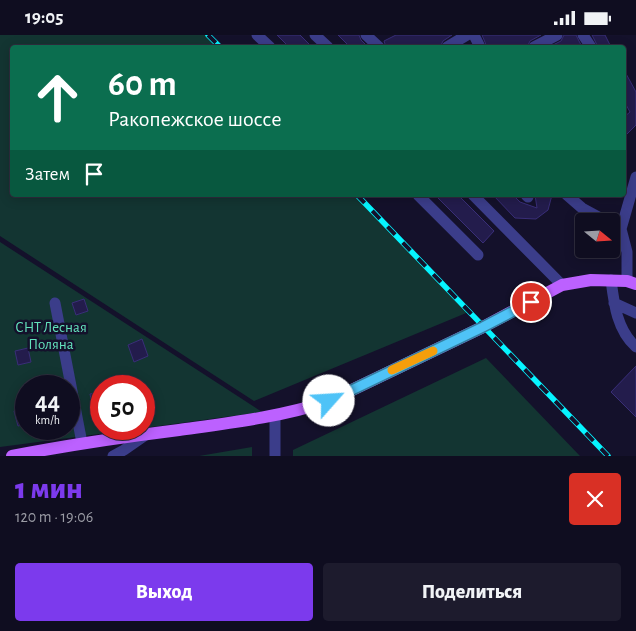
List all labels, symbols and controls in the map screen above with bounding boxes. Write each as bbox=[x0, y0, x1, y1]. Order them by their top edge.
text: 19:05 bbox=[25, 8, 63, 27]
icon: ahead bbox=[25, 65, 90, 130]
text: 60 m bbox=[108, 67, 177, 102]
text: Ракопежское шоссе bbox=[108, 108, 282, 130]
icon: arrive bbox=[80, 160, 108, 188]
text: Затем bbox=[25, 165, 70, 184]
north arrow bbox=[575, 213, 620, 257]
map controls bbox=[575, 213, 620, 258]
pin bbox=[510, 281, 552, 323]
icon: arrive bbox=[517, 288, 545, 316]
park label: СНТ Лесная Поляна bbox=[15, 320, 87, 352]
position arrow bbox=[302, 374, 354, 426]
speed limit sign: 50 bbox=[90, 375, 155, 440]
text: 44 bbox=[35, 389, 60, 414]
text: km/h bbox=[35, 414, 60, 426]
button: close bbox=[569, 473, 621, 525]
text: 1 мин bbox=[15, 474, 83, 504]
text: 120 m · 19:06 bbox=[15, 509, 93, 525]
button: Выход bbox=[15, 563, 313, 621]
button: Поделиться bbox=[323, 563, 621, 621]

